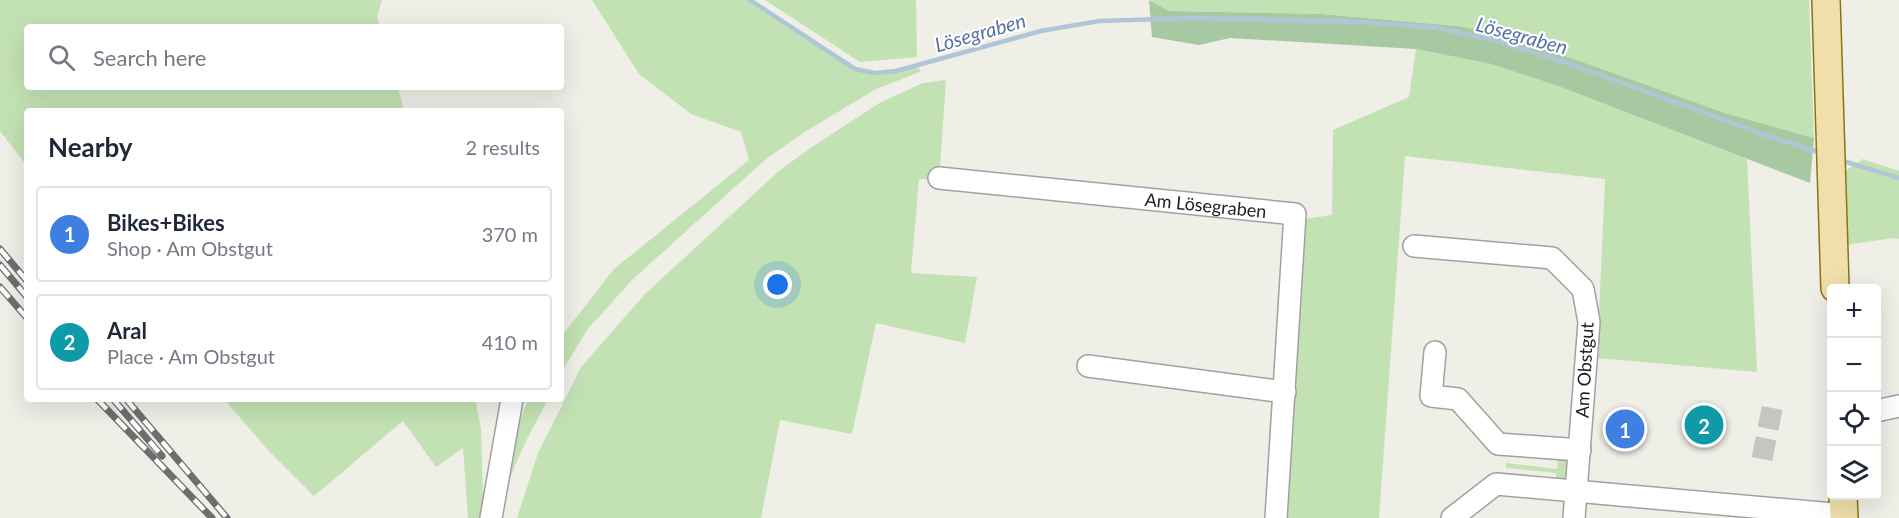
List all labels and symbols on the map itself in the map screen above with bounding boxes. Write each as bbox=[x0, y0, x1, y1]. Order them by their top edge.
water label: Lösegraben bbox=[932, 8, 1028, 56]
water label: Lösegraben bbox=[1474, 11, 1570, 59]
street label: Am Lösegraben bbox=[1144, 188, 1267, 222]
your location bbox=[763, 270, 792, 299]
street label: Am Obstgut bbox=[1571, 321, 1598, 419]
pin: 2 bbox=[1684, 402, 1724, 448]
pin: 1 bbox=[1606, 406, 1644, 452]

